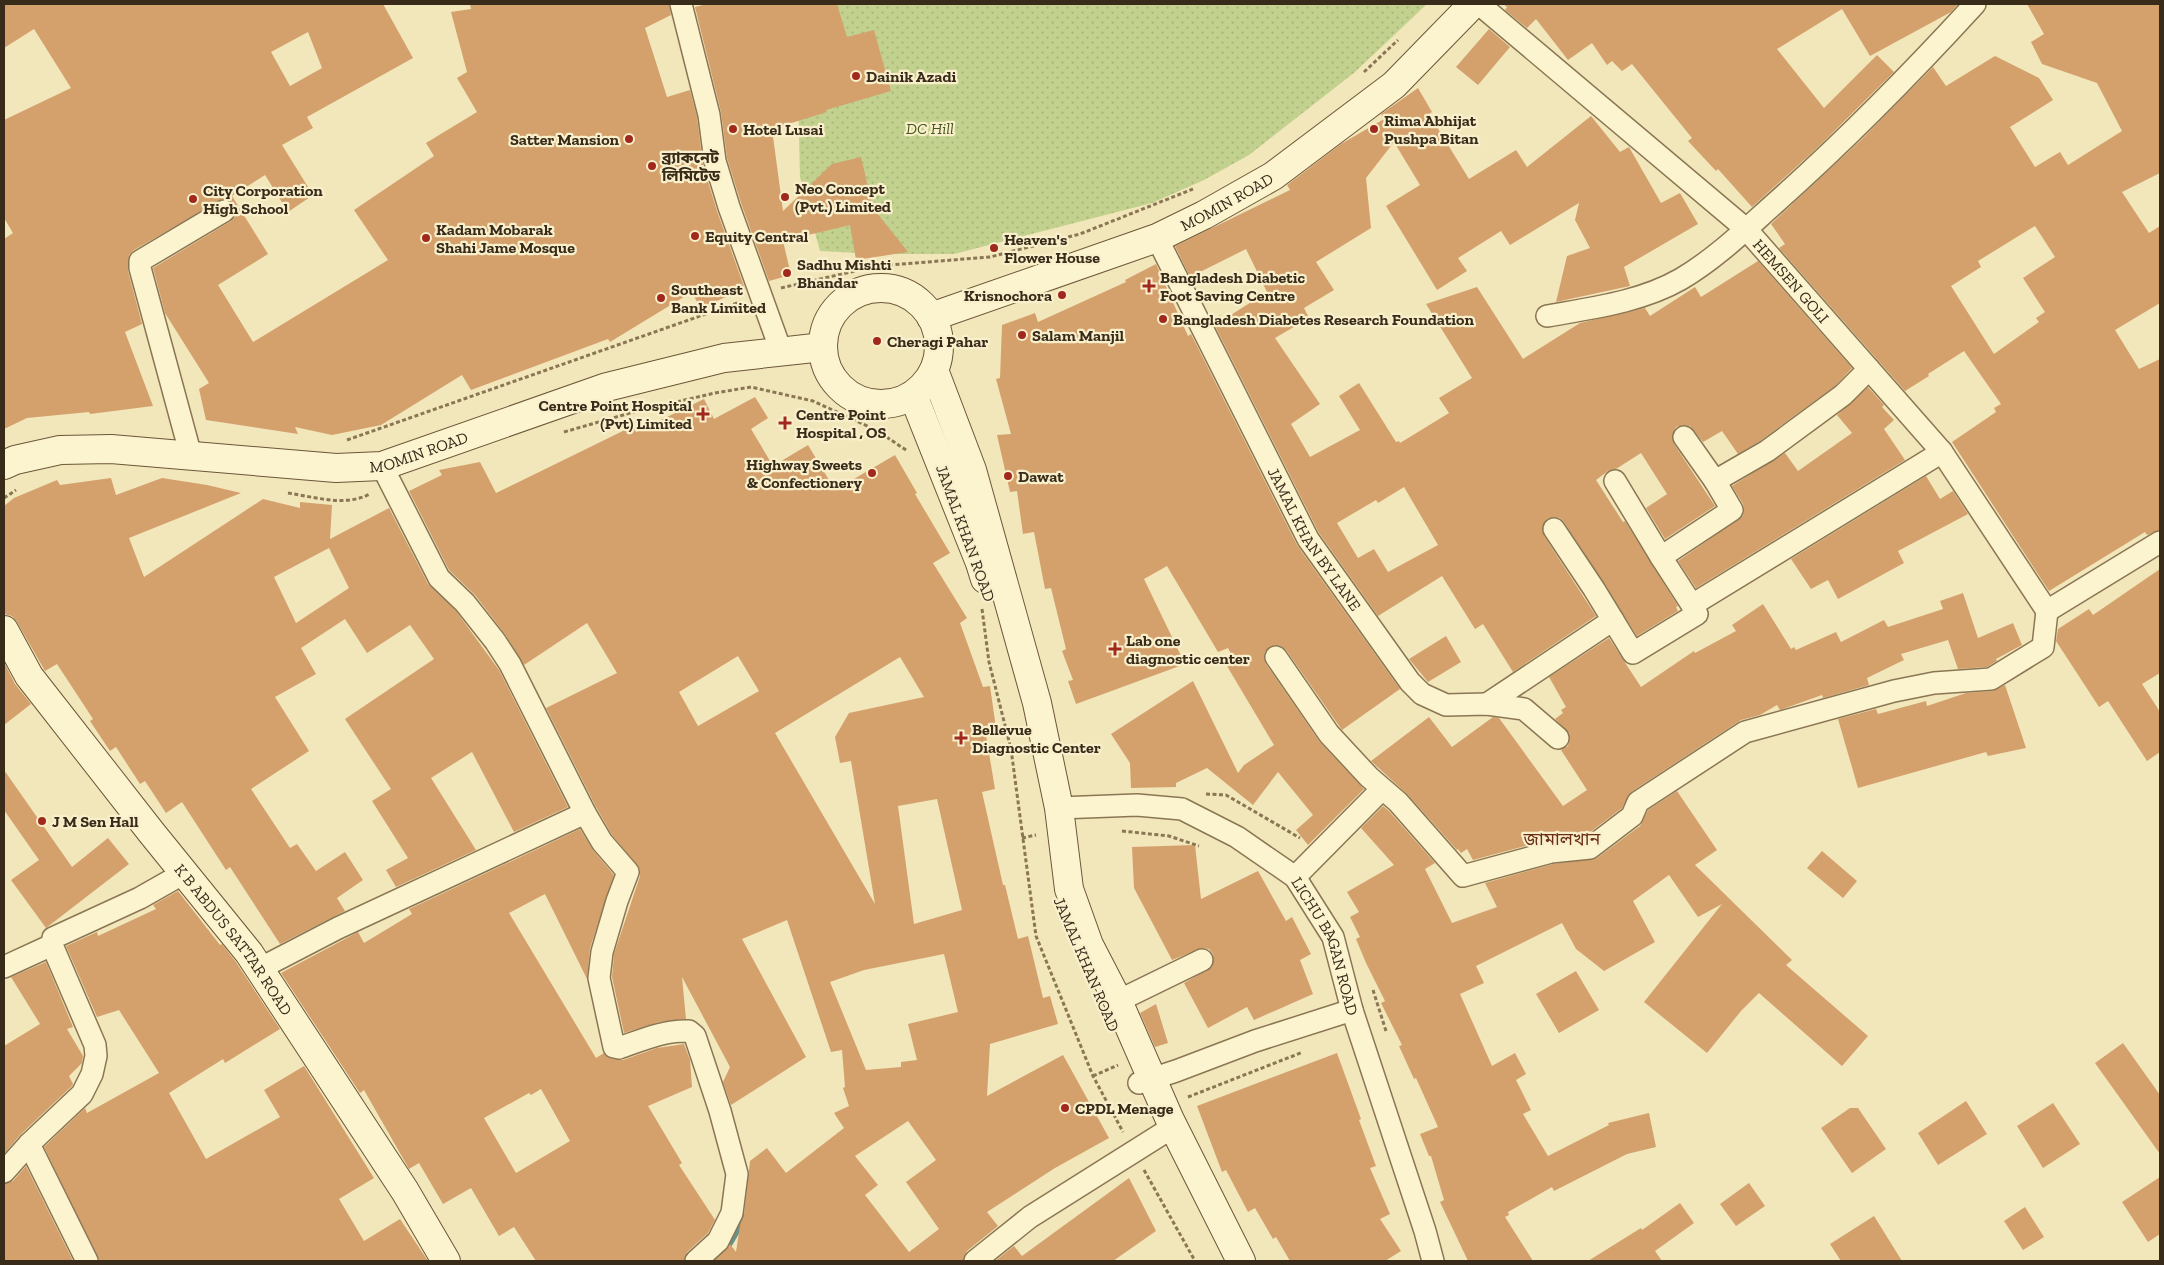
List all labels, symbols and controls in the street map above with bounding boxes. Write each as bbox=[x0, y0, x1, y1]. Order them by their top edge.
place label: Dainik Azadi bbox=[866, 67, 957, 86]
marker: Dainik Azadi bbox=[850, 70, 862, 82]
place label: Rima Abhijat Pushpa Bitan bbox=[1384, 111, 1479, 148]
park label: DC Hill bbox=[906, 119, 954, 138]
place label: Hotel Lusai bbox=[743, 120, 823, 139]
marker: Hotel Lusai bbox=[727, 123, 739, 135]
marker: Rima Abhijat Pushpa Bitan bbox=[1368, 123, 1380, 135]
place label: Satter Mansion bbox=[510, 130, 620, 149]
marker: Satter Mansion bbox=[623, 133, 635, 145]
place label: ব্র্যাকনেট লিমিটেড bbox=[661, 148, 720, 185]
marker: ব্র্যাকনেট লিমিটেড bbox=[646, 160, 658, 172]
street label: MOMIN ROAD bbox=[1177, 169, 1277, 235]
place label: Neo Concept (Pvt.) Limited bbox=[795, 179, 891, 216]
place label: City Corporation High School bbox=[203, 181, 323, 218]
marker: Neo Concept (Pvt.) Limited bbox=[779, 191, 791, 203]
marker: City Corporation High School bbox=[187, 193, 199, 205]
place label: Kadam Mobarak Shahi Jame Mosque bbox=[436, 220, 575, 257]
place label: Equity Central bbox=[705, 227, 809, 246]
marker: Equity Central bbox=[689, 230, 701, 242]
place label: Heaven's Flower House bbox=[1004, 230, 1100, 267]
marker: Kadam Mobarak Shahi Jame Mosque bbox=[420, 232, 432, 244]
street label: HEMSEN GOLI bbox=[1749, 235, 1833, 327]
marker: Heaven's Flower House bbox=[988, 242, 1000, 254]
place label: Sadhu Mishti Bhandar bbox=[797, 255, 892, 292]
marker: Sadhu Mishti Bhandar bbox=[781, 267, 793, 279]
place label: Bangladesh Diabetic Foot Saving Centre bbox=[1160, 268, 1306, 305]
marker: Bangladesh Diabetic Foot Saving Centre bbox=[1142, 279, 1156, 293]
place label: Southeast Bank Limited bbox=[671, 280, 766, 317]
place label: Krisnochora bbox=[964, 286, 1052, 305]
marker: Krisnochora bbox=[1056, 289, 1068, 301]
marker: Southeast Bank Limited bbox=[655, 292, 667, 304]
place label: Bangladesh Diabetes Research Foundation bbox=[1173, 310, 1474, 329]
marker: Bangladesh Diabetes Research Foundation bbox=[1157, 313, 1169, 325]
place label: Salam Manjil bbox=[1032, 326, 1124, 345]
marker: Salam Manjil bbox=[1016, 329, 1028, 341]
place label: Cheragi Pahar bbox=[887, 332, 988, 351]
marker: Cheragi Pahar bbox=[871, 335, 883, 347]
place label: Centre Point Hospital (Pvt) Limited bbox=[539, 396, 692, 433]
place label: Centre Point Hospital , OS bbox=[796, 405, 887, 442]
marker: Centre Point Hospital (Pvt) Limited bbox=[696, 407, 710, 421]
marker: Centre Point Hospital , OS bbox=[778, 416, 792, 430]
street label: MOMIN ROAD bbox=[369, 428, 471, 477]
place label: Highway Sweets & Confectionery bbox=[746, 455, 863, 492]
street label: JAMAL KHAN ROAD bbox=[932, 462, 999, 604]
street label: JAMAL KHAN BY LANE bbox=[1264, 464, 1365, 614]
marker: Highway Sweets & Confectionery bbox=[866, 467, 878, 479]
place label: Dawat bbox=[1018, 467, 1064, 486]
marker: Dawat bbox=[1002, 470, 1014, 482]
place label: Lab one diagnostic center bbox=[1126, 631, 1250, 668]
marker: Lab one diagnostic center bbox=[1108, 642, 1122, 656]
place label: Bellevue Diagnostic Center bbox=[972, 720, 1101, 757]
marker: Bellevue Diagnostic Center bbox=[954, 731, 968, 745]
place label: J M Sen Hall bbox=[52, 812, 139, 831]
marker: J M Sen Hall bbox=[36, 815, 48, 827]
district label: জামালখান bbox=[1523, 828, 1602, 850]
street label: K B ABDUS SATTAR ROAD bbox=[170, 860, 296, 1019]
street label: LICHU BAGAN ROAD bbox=[1287, 874, 1362, 1017]
street label: JAMAL KHAN ROAD bbox=[1050, 894, 1123, 1034]
place label: CPDL Menage bbox=[1075, 1099, 1174, 1118]
marker: CPDL Menage bbox=[1059, 1102, 1071, 1114]

